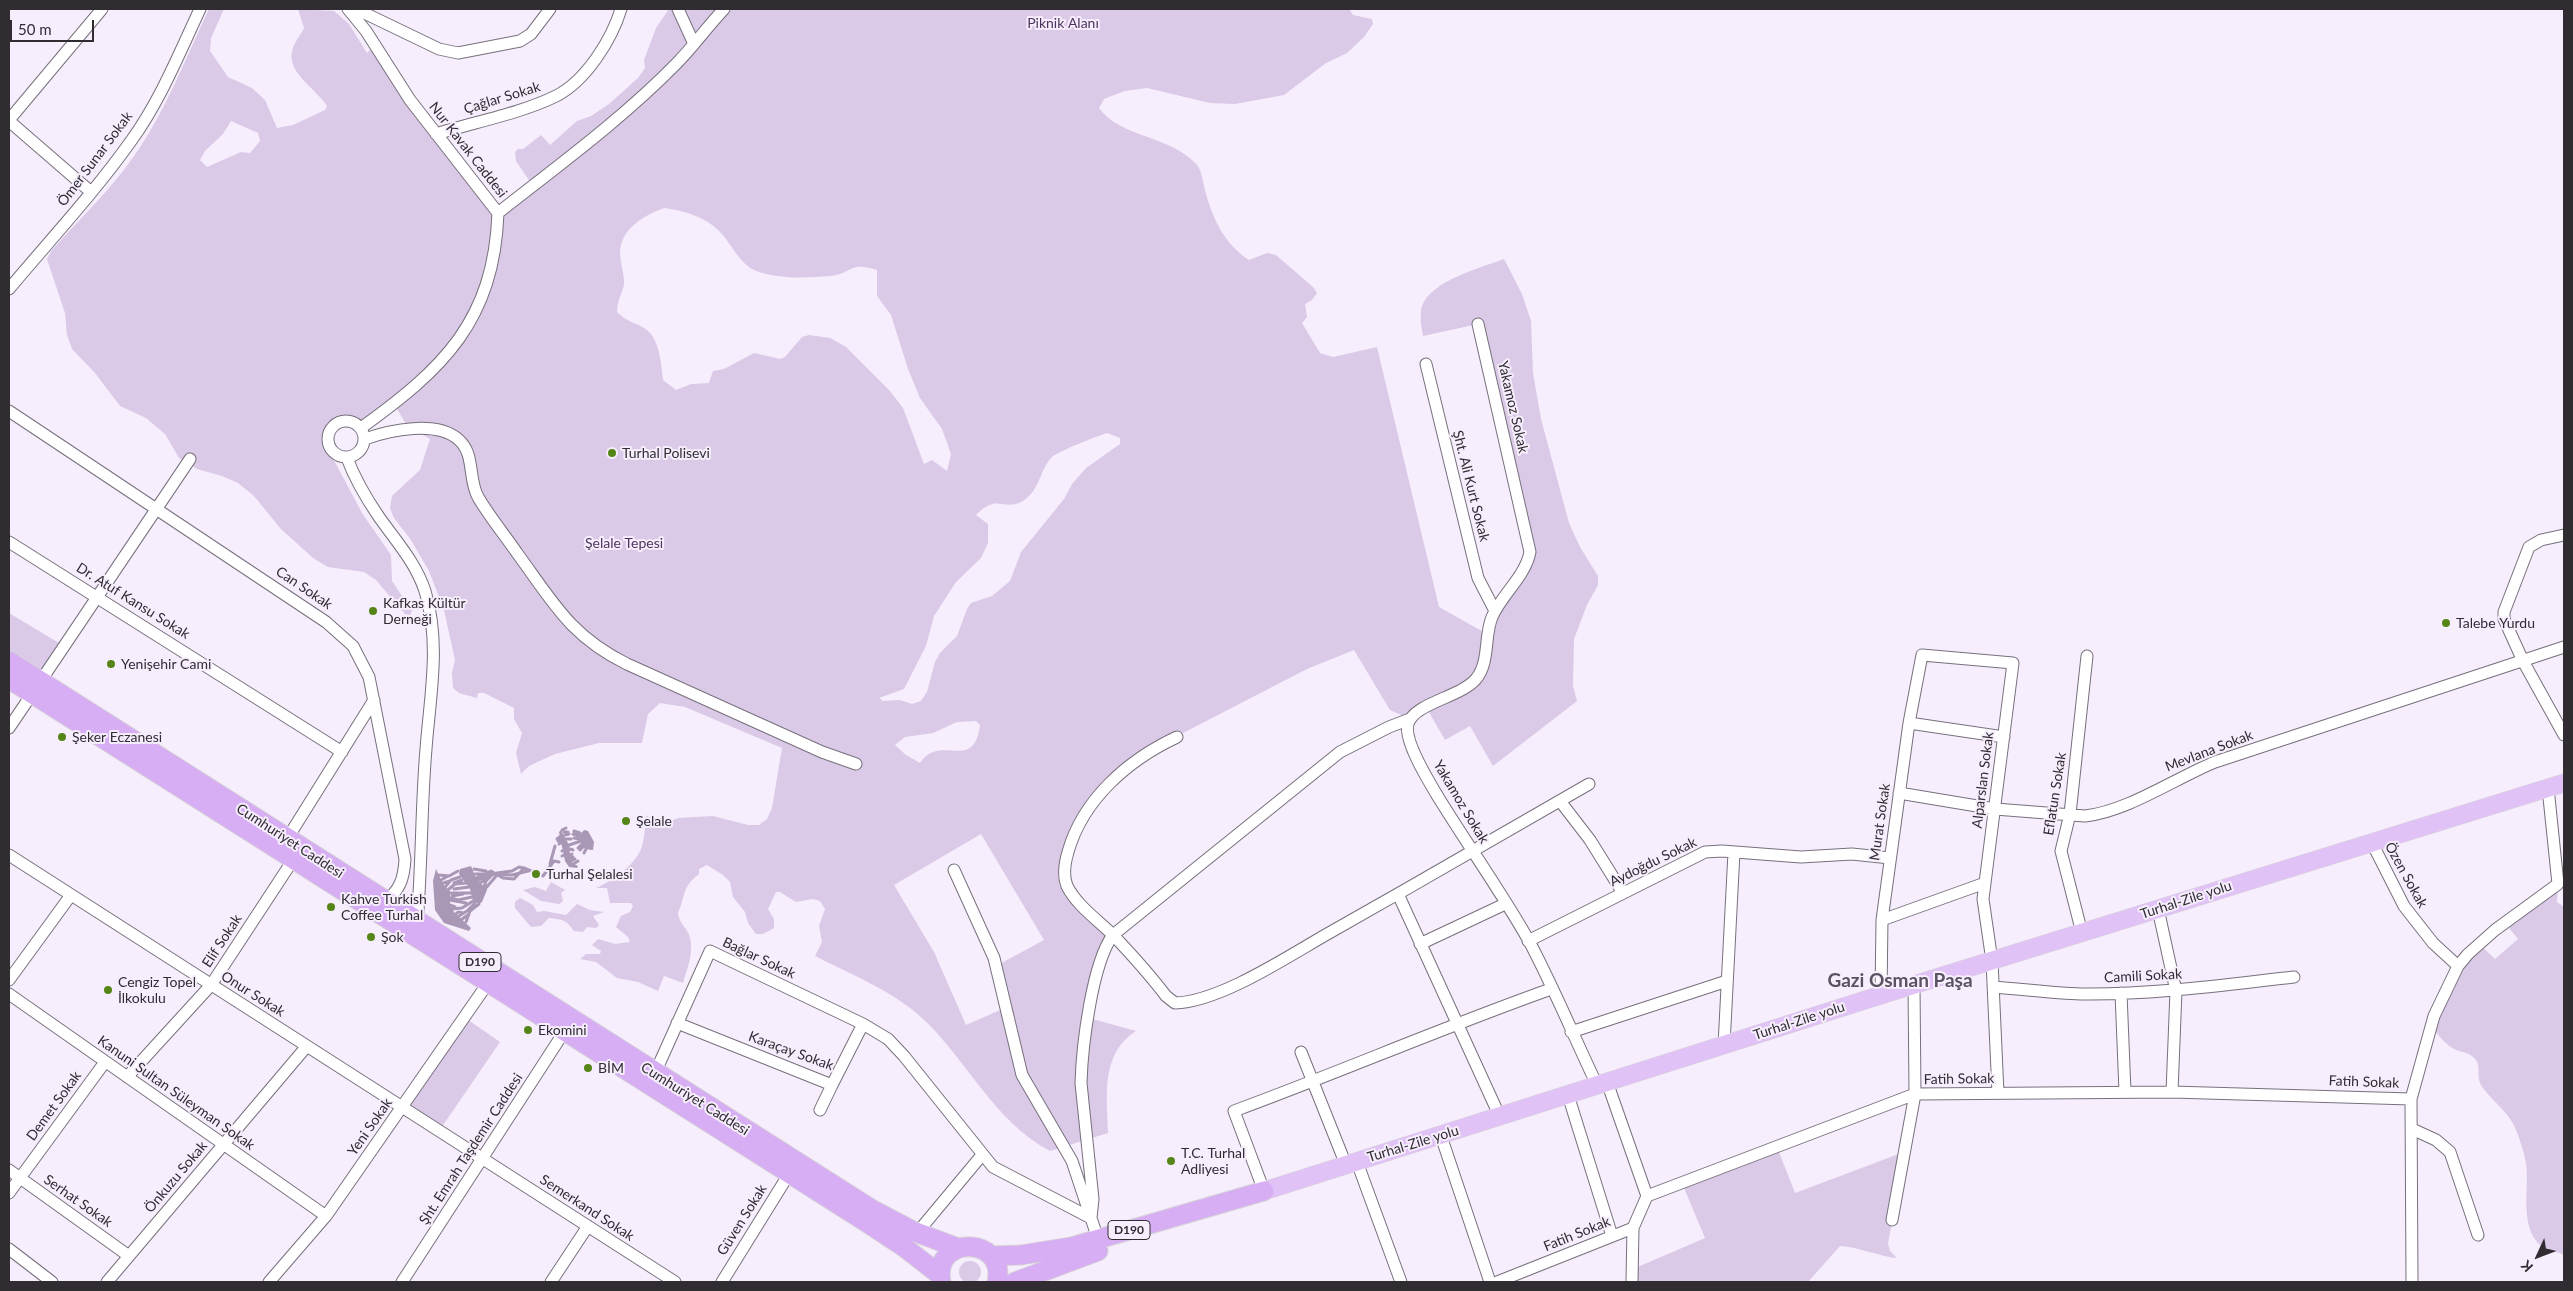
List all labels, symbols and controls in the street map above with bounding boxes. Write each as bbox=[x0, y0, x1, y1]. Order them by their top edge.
scale bar bbox=[12, 10, 96, 42]
park label: Piknik Alanı bbox=[1027, 15, 1099, 31]
text: 50 m bbox=[18, 20, 52, 38]
street label: Çağlar Sokak bbox=[462, 78, 542, 118]
street label: Nur Kavak Caddesi bbox=[425, 99, 511, 201]
street label: Ömer Sunar Sokak bbox=[54, 108, 136, 210]
street label: Yakamoz Sokak bbox=[1494, 359, 1532, 455]
street label: Şht. Ali Kurt Sokak bbox=[1449, 429, 1493, 543]
place label: Turhal Polisevi bbox=[622, 445, 710, 461]
marker: Turhal Polisevi bbox=[606, 447, 618, 459]
park label: Şelale Tepesi bbox=[585, 535, 663, 551]
street label: Dr. Atuf Kansu Sokak bbox=[73, 559, 193, 643]
street label: Can Sokak bbox=[273, 563, 335, 613]
place label: Kafkas Kültür Derneği bbox=[383, 595, 466, 628]
marker: Kafkas Kültür Derneği bbox=[367, 605, 379, 617]
place label: Talebe Yurdu bbox=[2456, 615, 2535, 631]
marker: Talebe Yurdu bbox=[2440, 617, 2452, 629]
place label: Yenişehir Cami bbox=[121, 656, 211, 672]
marker: Yenişehir Cami bbox=[105, 658, 117, 670]
street label: Mevlana Sokak bbox=[2163, 727, 2255, 775]
place label: Şeker Eczanesi bbox=[72, 729, 162, 745]
marker: Şeker Eczanesi bbox=[56, 731, 68, 743]
street label: Alparslan Sokak bbox=[1969, 731, 1997, 829]
street label: Eflatun Sokak bbox=[2040, 751, 2070, 837]
street label: Yakamoz Sokak bbox=[1430, 757, 1492, 847]
street label: Murat Sokak bbox=[1866, 782, 1894, 862]
street label: Cumhuriyet Caddesi bbox=[233, 800, 347, 882]
place label: Şelale bbox=[636, 813, 672, 829]
marker: Şelale bbox=[620, 815, 632, 827]
street label: Aydoğdu Sokak bbox=[1607, 834, 1699, 890]
street label: Özen Sokak bbox=[2381, 839, 2431, 911]
place label: Turhal Şelalesi bbox=[546, 866, 633, 882]
marker: Turhal Şelalesi bbox=[530, 868, 542, 880]
street label: Turhal-Zile yolu bbox=[2138, 877, 2234, 923]
place label: Kahve Turkish Coffee Turhal bbox=[341, 891, 427, 924]
marker: Kahve Turkish Coffee Turhal bbox=[325, 901, 337, 913]
street label: Elif Sokak bbox=[199, 911, 245, 971]
place label: Şok bbox=[381, 929, 404, 945]
marker: Şok bbox=[365, 931, 377, 943]
street label: Bağlar Sokak bbox=[720, 934, 798, 982]
road number: D190 bbox=[459, 952, 501, 972]
street label: Camili Sokak bbox=[2104, 966, 2182, 986]
street label: Onur Sokak bbox=[218, 968, 288, 1020]
district label: Gazi Osman Paşa bbox=[1827, 970, 1973, 992]
place label: Cengiz Topel İlkokulu bbox=[118, 974, 196, 1006]
marker: Cengiz Topel İlkokulu bbox=[102, 984, 114, 996]
street label: Turhal-Zile yolu bbox=[1751, 998, 1847, 1044]
place label: Ekomini bbox=[538, 1022, 587, 1038]
marker: Ekomini bbox=[522, 1024, 534, 1036]
street label: Karaçay Sokak bbox=[746, 1028, 836, 1074]
street label: Kanuni Sultan Süleyman Sokak bbox=[94, 1032, 258, 1154]
street label: Cumhuriyet Caddesi bbox=[638, 1059, 752, 1139]
place label: BİM bbox=[598, 1060, 624, 1076]
marker: BİM bbox=[582, 1062, 594, 1074]
street label: Demet Sokak bbox=[23, 1068, 85, 1144]
street label: Şht. Emrah Taşdemir Caddesi bbox=[416, 1070, 526, 1228]
street label: Fatih Sokak bbox=[1924, 1070, 1994, 1088]
street label: Fatih Sokak bbox=[2328, 1072, 2400, 1092]
street label: Yeni Sokak bbox=[344, 1095, 396, 1159]
street label: Turhal-Zile yolu bbox=[1365, 1122, 1461, 1166]
street label: Önkuzu Sokak bbox=[141, 1138, 211, 1216]
place label: T.C. Turhal Adliyesi bbox=[1181, 1145, 1245, 1178]
marker: T.C. Turhal Adliyesi bbox=[1165, 1155, 1177, 1167]
street label: Serhat Sokak bbox=[40, 1171, 116, 1231]
street label: Semerkand Sokak bbox=[537, 1171, 637, 1245]
street label: Güven Sokak bbox=[714, 1181, 770, 1259]
street label: Fatih Sokak bbox=[1541, 1213, 1613, 1255]
road number: D190 bbox=[1108, 1220, 1150, 1240]
north arrow bbox=[2513, 1231, 2563, 1281]
text: K bbox=[2517, 1257, 2536, 1276]

